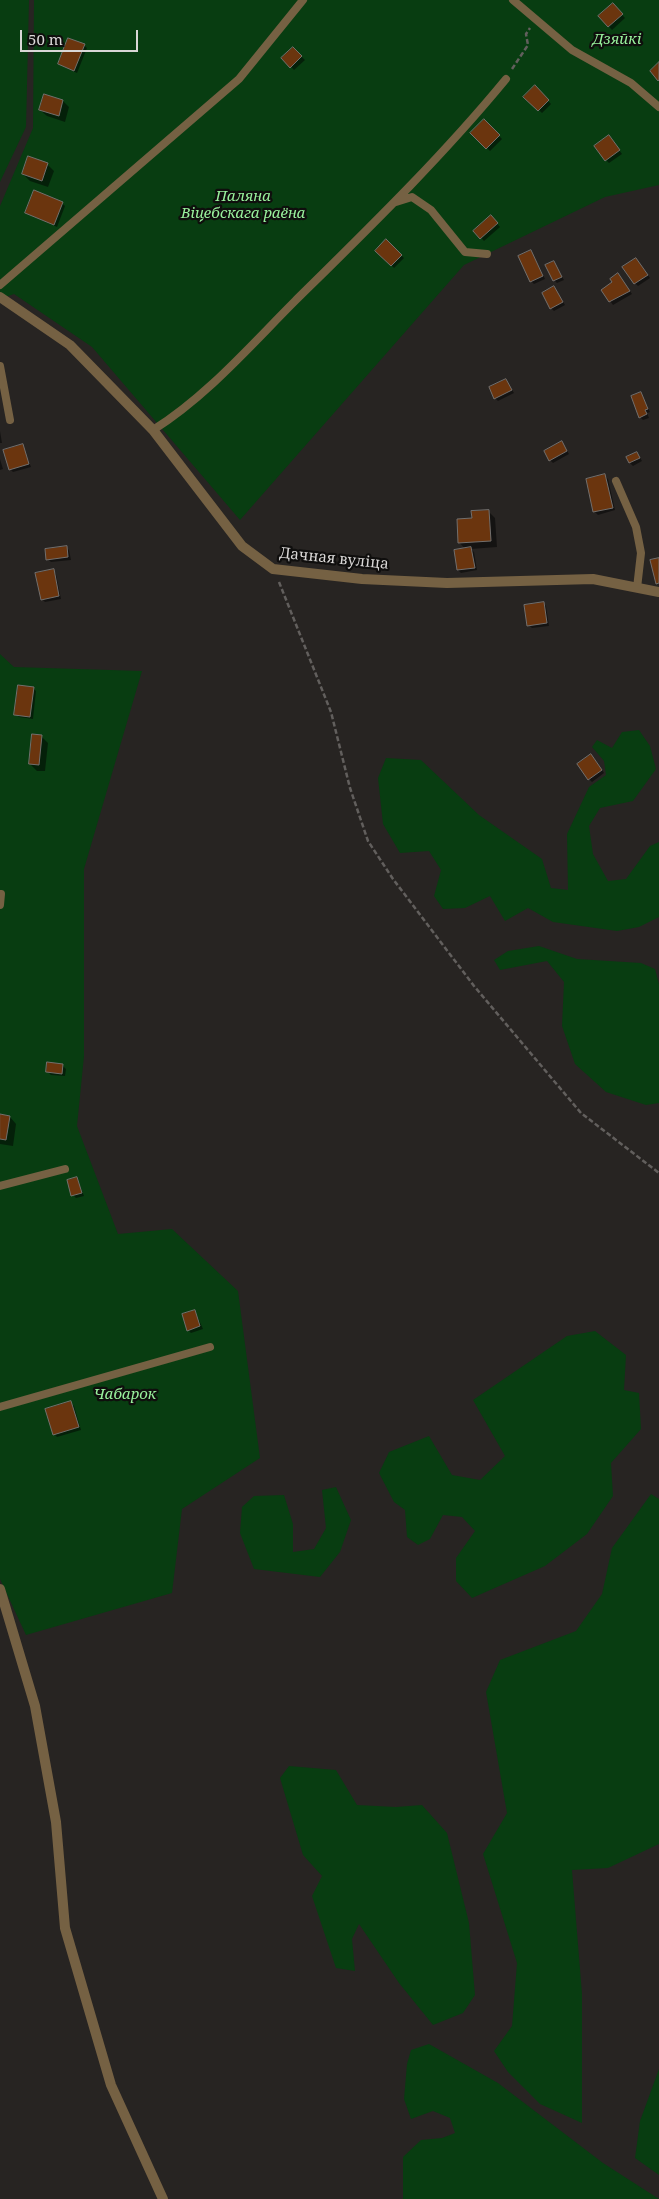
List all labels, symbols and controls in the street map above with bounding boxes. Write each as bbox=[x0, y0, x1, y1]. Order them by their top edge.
scale bar bbox=[22, 20, 140, 52]
text: 50 m bbox=[28, 29, 63, 49]
park label: Дзяйкі bbox=[593, 31, 641, 49]
park label: Паляна Віцебскага раёна bbox=[181, 188, 305, 223]
street label: Дачная вуліца bbox=[278, 544, 390, 574]
park label: Чабарок bbox=[93, 1386, 157, 1404]

